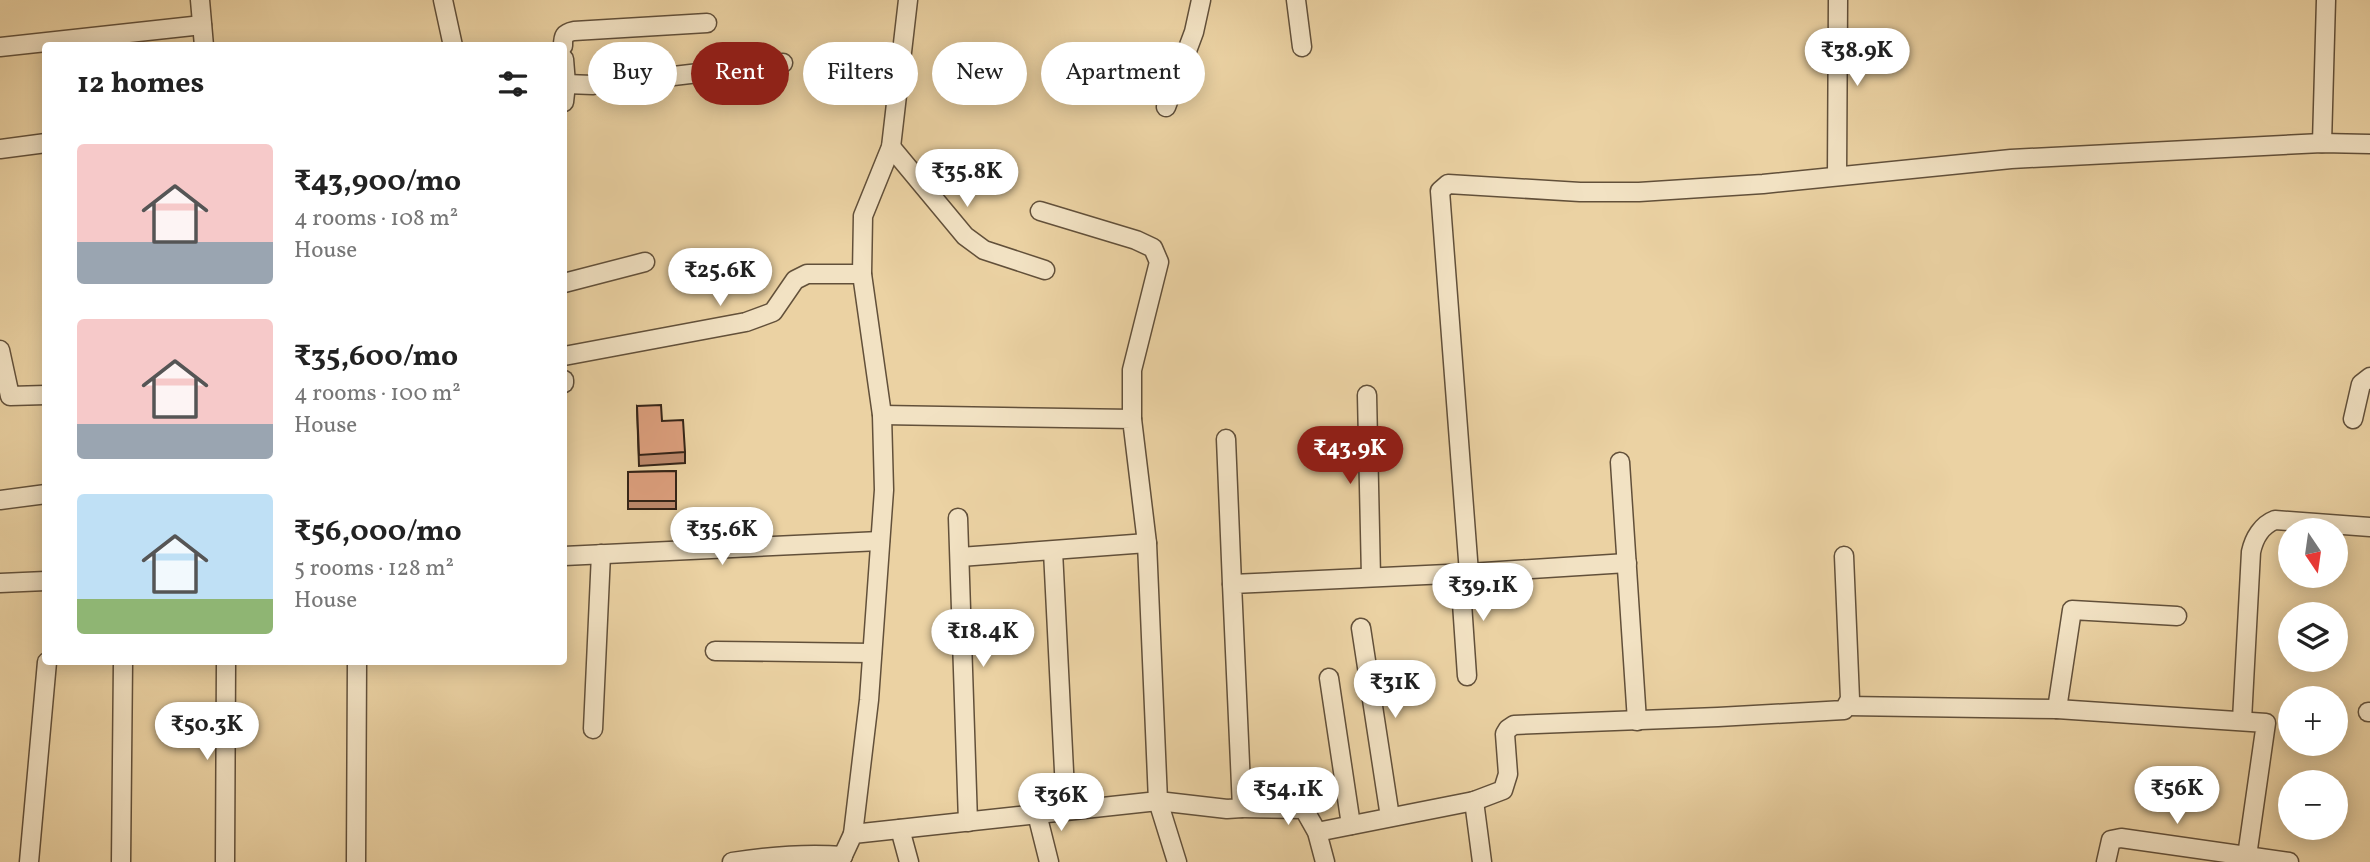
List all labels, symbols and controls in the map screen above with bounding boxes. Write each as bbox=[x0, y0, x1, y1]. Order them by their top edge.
pin: ₹38.9K bbox=[1800, 28, 1914, 88]
text: ₹38.9K bbox=[1821, 35, 1893, 67]
chip: Buy bbox=[588, 42, 677, 105]
chip: Rent bbox=[691, 42, 789, 105]
chip: Filters bbox=[803, 42, 918, 105]
chip: New bbox=[932, 42, 1027, 105]
chip: Apartment bbox=[1041, 42, 1205, 105]
text: 12 homes bbox=[77, 63, 204, 105]
icon: filters bbox=[494, 65, 532, 103]
pin: ₹35.8K bbox=[910, 150, 1024, 209]
text: ₹35.8K bbox=[931, 156, 1003, 188]
text: ₹43,900/mo bbox=[294, 161, 461, 203]
icon: home bbox=[133, 172, 217, 256]
text: 4 rooms · 108 m² bbox=[294, 203, 458, 235]
text: House bbox=[294, 235, 357, 267]
pin: ₹25.6K bbox=[663, 248, 777, 308]
text: ₹25.6K bbox=[684, 255, 756, 287]
text: ₹35,600/mo bbox=[294, 336, 458, 378]
icon: home bbox=[133, 347, 217, 431]
text: 4 rooms · 100 m² bbox=[294, 378, 461, 410]
text: House bbox=[294, 410, 357, 442]
pin: ₹43.9K bbox=[1293, 426, 1407, 486]
text: ₹43.9K bbox=[1313, 433, 1387, 465]
pin: ₹35.6K bbox=[665, 508, 779, 567]
text: ₹56,000/mo bbox=[294, 511, 462, 553]
text: ₹35.6K bbox=[686, 514, 758, 546]
north arrow bbox=[2278, 518, 2348, 588]
map controls bbox=[2278, 518, 2348, 840]
icon: home bbox=[133, 522, 217, 606]
text: 5 rooms · 128 m² bbox=[294, 553, 454, 585]
pin: ₹39.1K bbox=[1426, 564, 1540, 623]
text: ₹39.1K bbox=[1448, 570, 1518, 602]
text: House bbox=[294, 585, 357, 617]
button: layers bbox=[2278, 602, 2348, 672]
pin: ₹18.4K bbox=[926, 610, 1040, 669]
text: ₹18.4K bbox=[947, 616, 1019, 648]
pin: ₹31K bbox=[1354, 660, 1436, 720]
text: ₹31K bbox=[1370, 667, 1420, 699]
button: + bbox=[2278, 686, 2348, 756]
pin: ₹50.3K bbox=[150, 702, 264, 762]
text: ₹50.3K bbox=[171, 709, 243, 741]
pin: ₹56K bbox=[2136, 766, 2218, 826]
pin: ₹54.1K bbox=[1231, 768, 1345, 827]
button: − bbox=[2278, 770, 2348, 840]
text: ₹56K bbox=[2150, 773, 2204, 805]
pin: ₹36K bbox=[1020, 774, 1102, 833]
text: ₹54.1K bbox=[1253, 774, 1323, 806]
text: ₹36K bbox=[1034, 780, 1088, 812]

